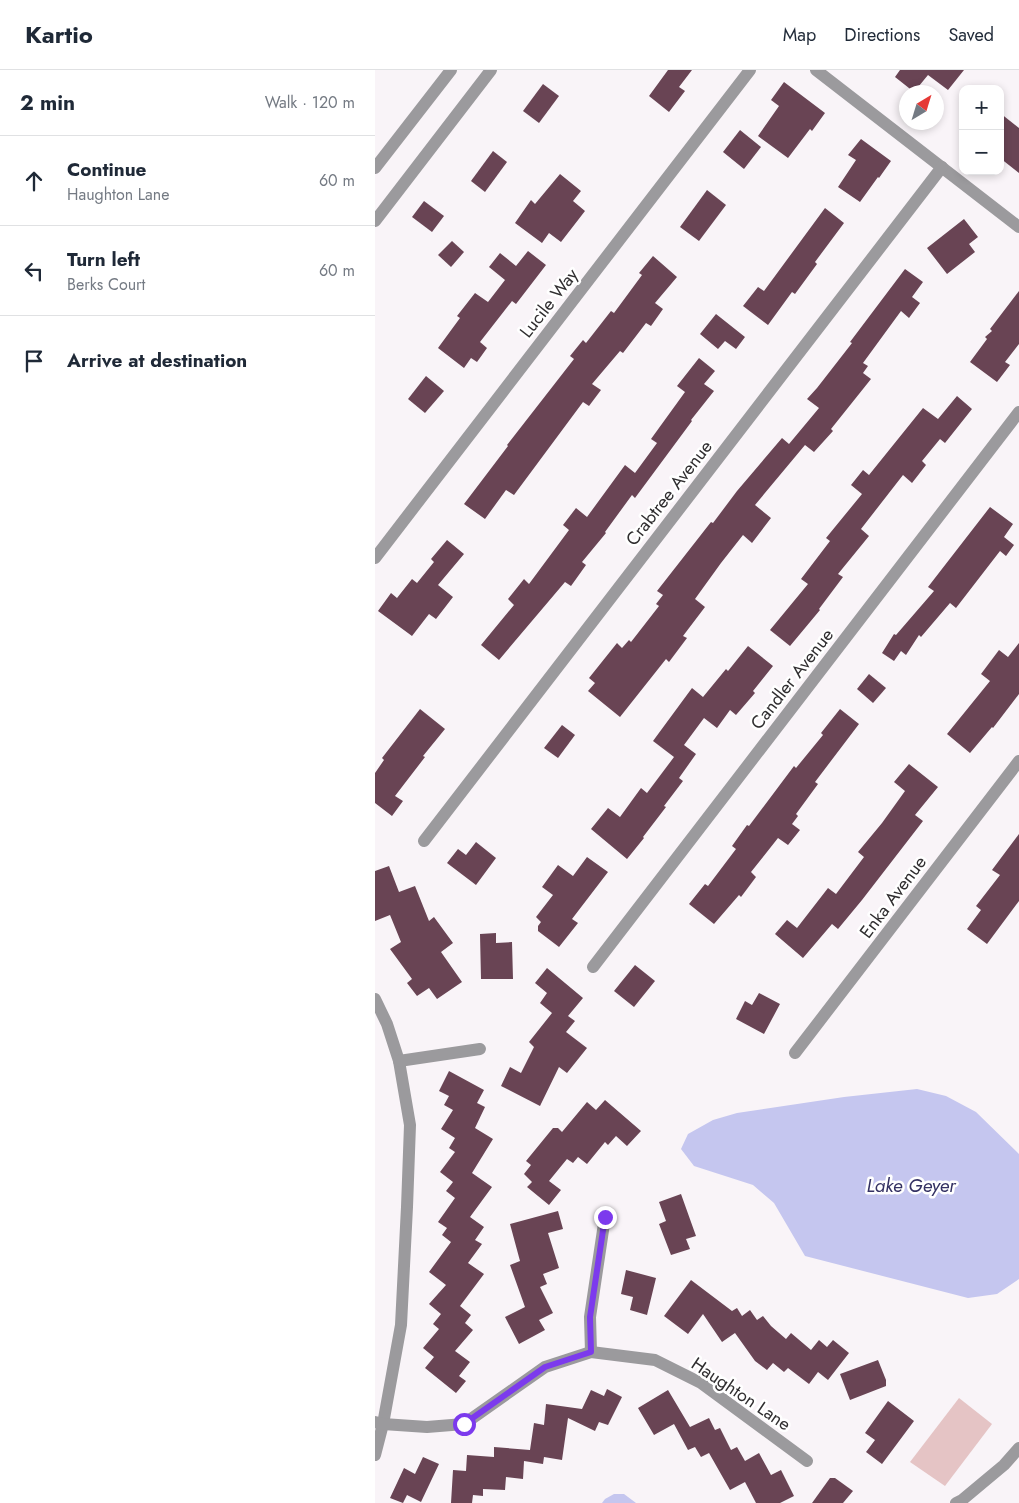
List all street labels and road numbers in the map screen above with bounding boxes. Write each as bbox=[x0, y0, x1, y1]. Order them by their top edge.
street label: Lucile Way bbox=[514, 263, 584, 343]
street label: Crabtree Avenue bbox=[619, 435, 719, 551]
street label: Candler Avenue bbox=[744, 623, 840, 735]
street label: Enka Avenue bbox=[853, 850, 933, 944]
street label: Haughton Lane bbox=[686, 1351, 796, 1437]

